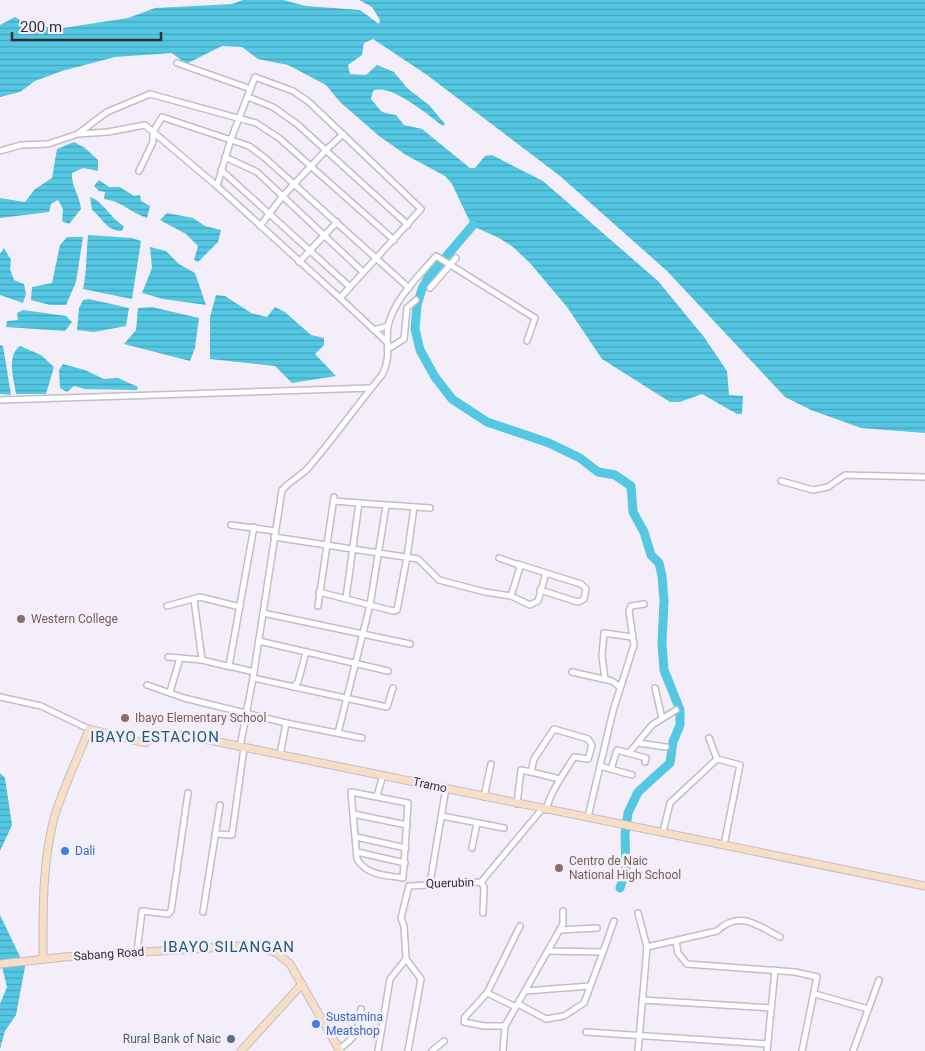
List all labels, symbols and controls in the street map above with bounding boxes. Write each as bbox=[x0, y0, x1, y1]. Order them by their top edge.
scale bar bbox=[12, 10, 161, 42]
text: 200 m bbox=[20, 18, 62, 36]
place label: Western College bbox=[31, 612, 118, 626]
marker: Western College bbox=[15, 613, 27, 625]
place label: Ibayo Elementary School bbox=[135, 711, 266, 725]
marker: Ibayo Elementary School bbox=[119, 712, 131, 724]
district label: IBAYO ESTACION bbox=[90, 728, 220, 746]
street label: Tramo bbox=[412, 775, 448, 795]
place label: Dali bbox=[75, 844, 95, 858]
marker: Dali bbox=[59, 845, 71, 857]
place label: Centro de Naic National High School bbox=[569, 854, 681, 882]
marker: Centro de Naic National High School bbox=[553, 862, 565, 874]
street label: Querubin bbox=[426, 875, 474, 891]
district label: IBAYO SILANGAN bbox=[163, 938, 295, 956]
street label: Sabang Road bbox=[73, 945, 145, 963]
place label: Sustamina Meatshop bbox=[326, 1010, 383, 1038]
marker: Sustamina Meatshop bbox=[310, 1018, 322, 1030]
place label: Rural Bank of Naic bbox=[123, 1032, 221, 1046]
marker: Rural Bank of Naic bbox=[225, 1033, 237, 1045]

